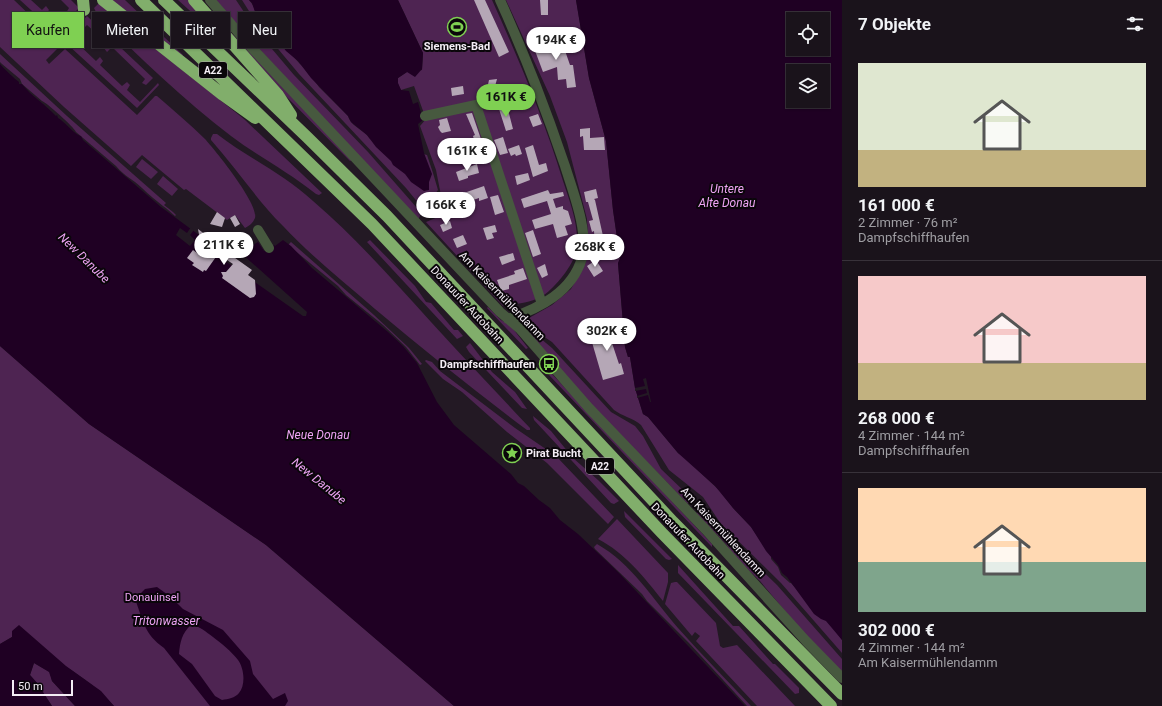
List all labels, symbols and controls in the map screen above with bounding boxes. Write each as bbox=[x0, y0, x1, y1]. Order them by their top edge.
chip: Kaufen bbox=[12, 12, 84, 48]
chip: Mieten bbox=[92, 12, 163, 48]
chip: Filter bbox=[171, 12, 230, 48]
chip: Neu bbox=[238, 12, 291, 48]
map controls bbox=[786, 12, 830, 108]
button: locate bbox=[786, 12, 830, 56]
icon: filters bbox=[1124, 13, 1146, 35]
text: 7 Objekte bbox=[858, 14, 931, 34]
sports icon: Siemens-Bad bbox=[446, 16, 468, 38]
pin: 194K € bbox=[523, 27, 589, 61]
text: 194K € bbox=[535, 32, 577, 47]
place label: Siemens-Bad bbox=[424, 40, 490, 53]
road number: A22 bbox=[199, 62, 227, 78]
button: layers bbox=[786, 64, 830, 108]
pin: 161K € bbox=[473, 84, 539, 118]
text: 161K € bbox=[485, 89, 527, 104]
icon: home bbox=[966, 89, 1038, 161]
pin: 161K € bbox=[434, 138, 500, 172]
text: 161K € bbox=[446, 143, 488, 158]
water label: Untere Alte Donau bbox=[698, 182, 756, 210]
pin: 166K € bbox=[413, 192, 479, 226]
text: 161 000 € bbox=[858, 195, 935, 215]
text: 166K € bbox=[425, 197, 467, 212]
text: 2 Zimmer · 76 m² bbox=[858, 215, 957, 230]
water label: New Danube bbox=[56, 230, 112, 286]
text: Dampfschiffhaufen bbox=[858, 230, 970, 245]
pin: 211K € bbox=[191, 232, 257, 266]
pin: 268K € bbox=[562, 234, 628, 268]
text: 211K € bbox=[203, 237, 245, 252]
text: 268K € bbox=[574, 239, 616, 254]
street label: Am Kaisermühlendamm bbox=[456, 249, 548, 343]
street label: Donauufer Autobahn bbox=[428, 264, 506, 346]
icon: home bbox=[966, 302, 1038, 374]
pin: 302K € bbox=[574, 318, 640, 352]
text: 302K € bbox=[586, 323, 628, 338]
bus stop icon: Dampfschiffhaufen bbox=[538, 353, 560, 375]
place label: Dampfschiffhaufen bbox=[440, 358, 535, 371]
text: 268 000 € bbox=[858, 408, 935, 428]
water label: Neue Donau bbox=[286, 428, 350, 442]
text: 4 Zimmer · 144 m² bbox=[858, 428, 965, 443]
place icon: Pirat Bucht bbox=[501, 442, 523, 464]
text: Dampfschiffhaufen bbox=[858, 443, 970, 458]
place label: Pirat Bucht bbox=[526, 447, 581, 460]
water label: New Danube bbox=[289, 455, 349, 507]
road number: A22 bbox=[586, 458, 614, 474]
street label: Am Kaisermühlendamm bbox=[678, 484, 768, 580]
street label: Donauufer Autobahn bbox=[648, 500, 728, 582]
icon: home bbox=[966, 514, 1038, 586]
park label: Donauinsel bbox=[125, 591, 179, 604]
water label: Tritonwasser bbox=[132, 614, 201, 628]
text: 302 000 € bbox=[858, 620, 935, 640]
text: 4 Zimmer · 144 m² bbox=[858, 640, 965, 655]
text: Am Kaisermühlendamm bbox=[858, 655, 998, 670]
scale bar bbox=[12, 678, 73, 697]
text: 50 m bbox=[18, 680, 43, 693]

